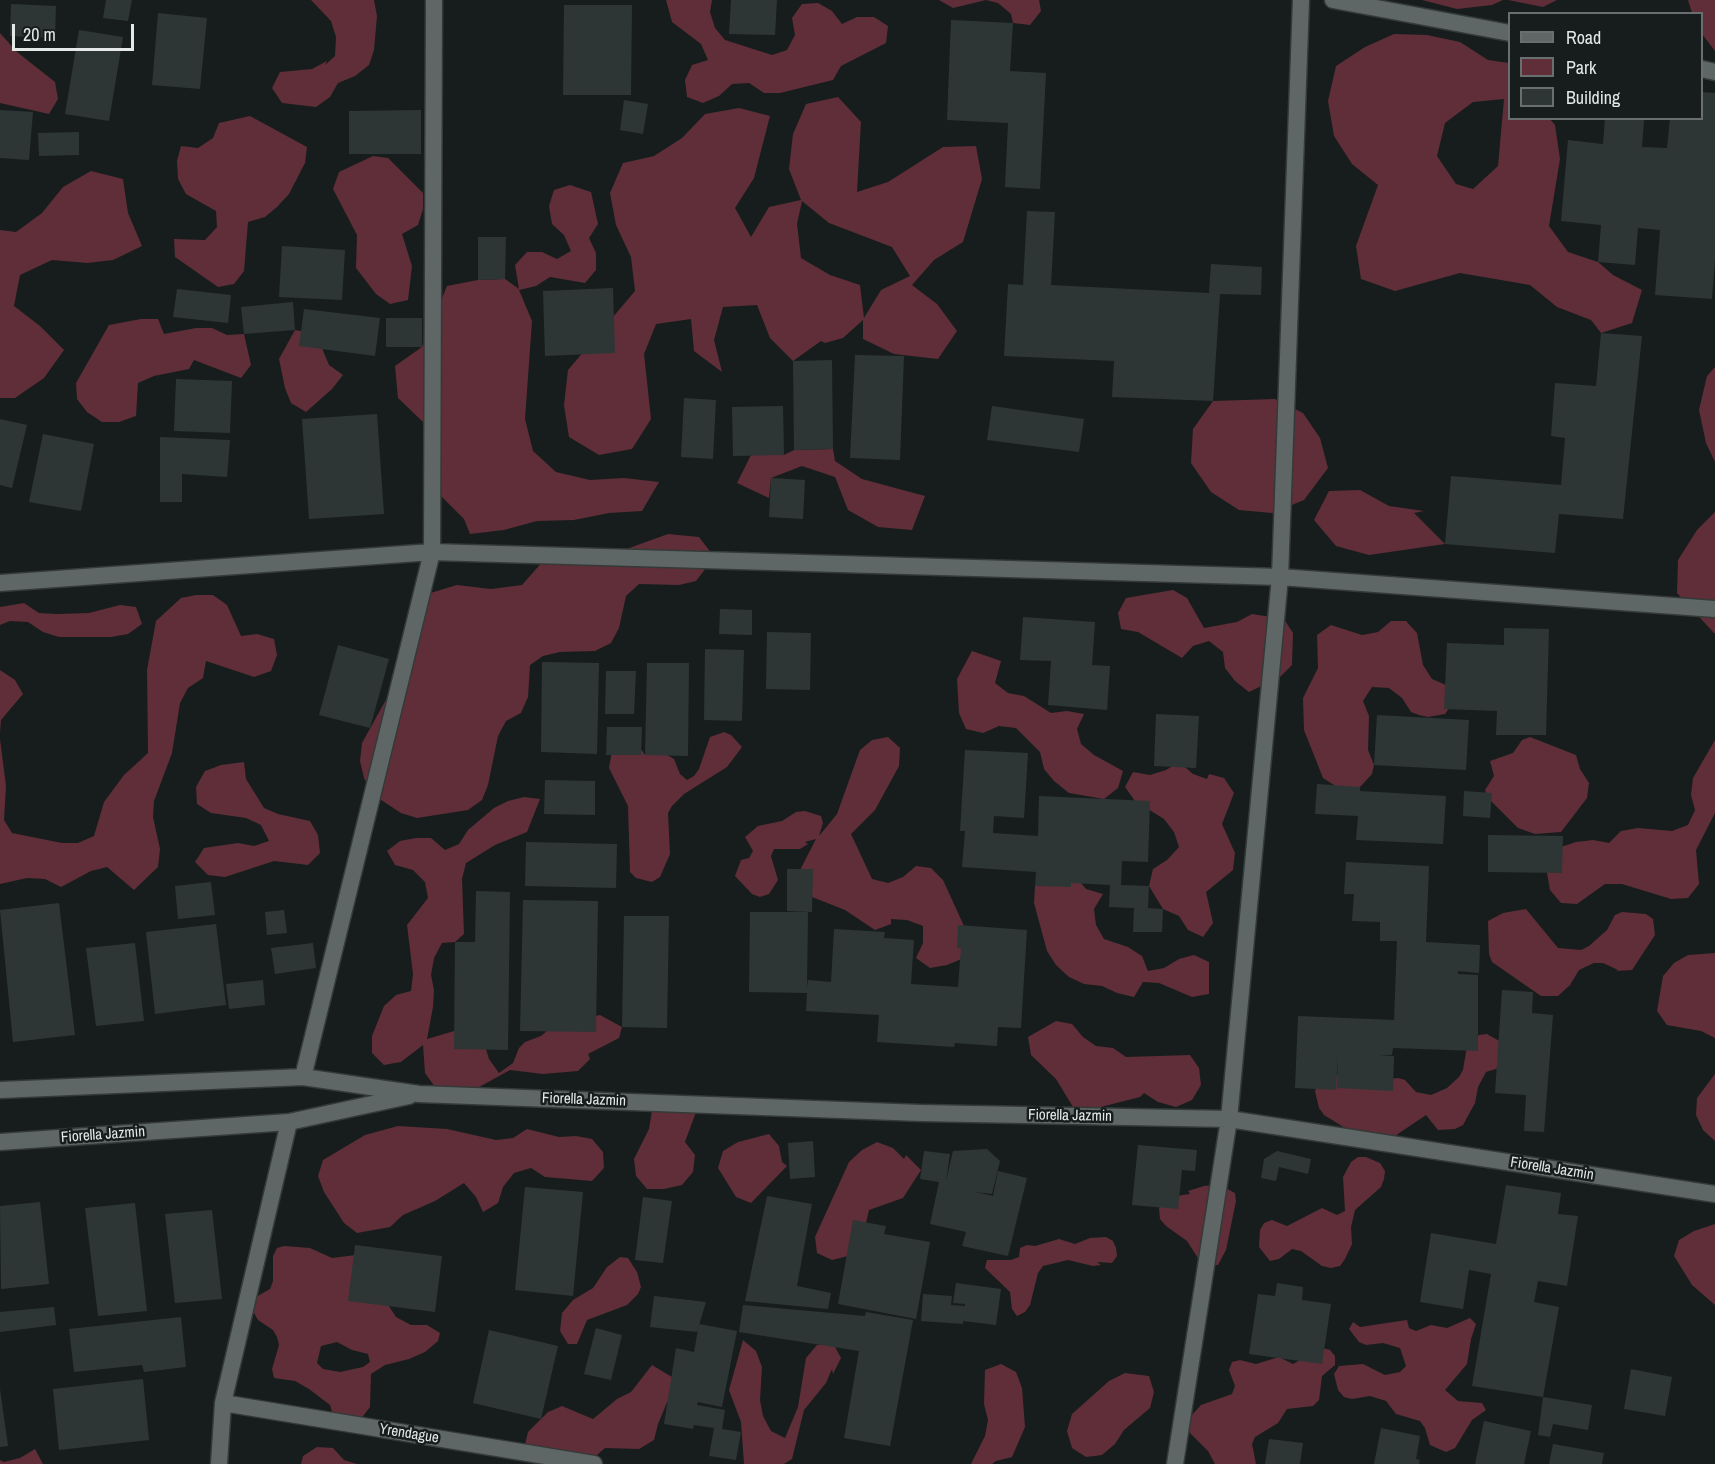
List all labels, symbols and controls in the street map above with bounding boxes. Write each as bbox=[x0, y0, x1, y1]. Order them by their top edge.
scale bar bbox=[15, 12, 136, 50]
legend bbox=[1508, 12, 1703, 120]
text: 20 m bbox=[23, 22, 56, 47]
text: Road bbox=[1566, 25, 1601, 50]
text: Park bbox=[1566, 55, 1596, 80]
text: Building bbox=[1566, 85, 1620, 110]
street label: Fiorella Jazmin bbox=[542, 1090, 626, 1110]
street label: Fiorella Jazmin bbox=[1028, 1106, 1112, 1126]
street label: Fiorella Jazmin bbox=[60, 1123, 146, 1147]
street label: Fiorella Jazmin bbox=[1509, 1154, 1595, 1184]
street label: Yrendague bbox=[378, 1420, 440, 1448]

